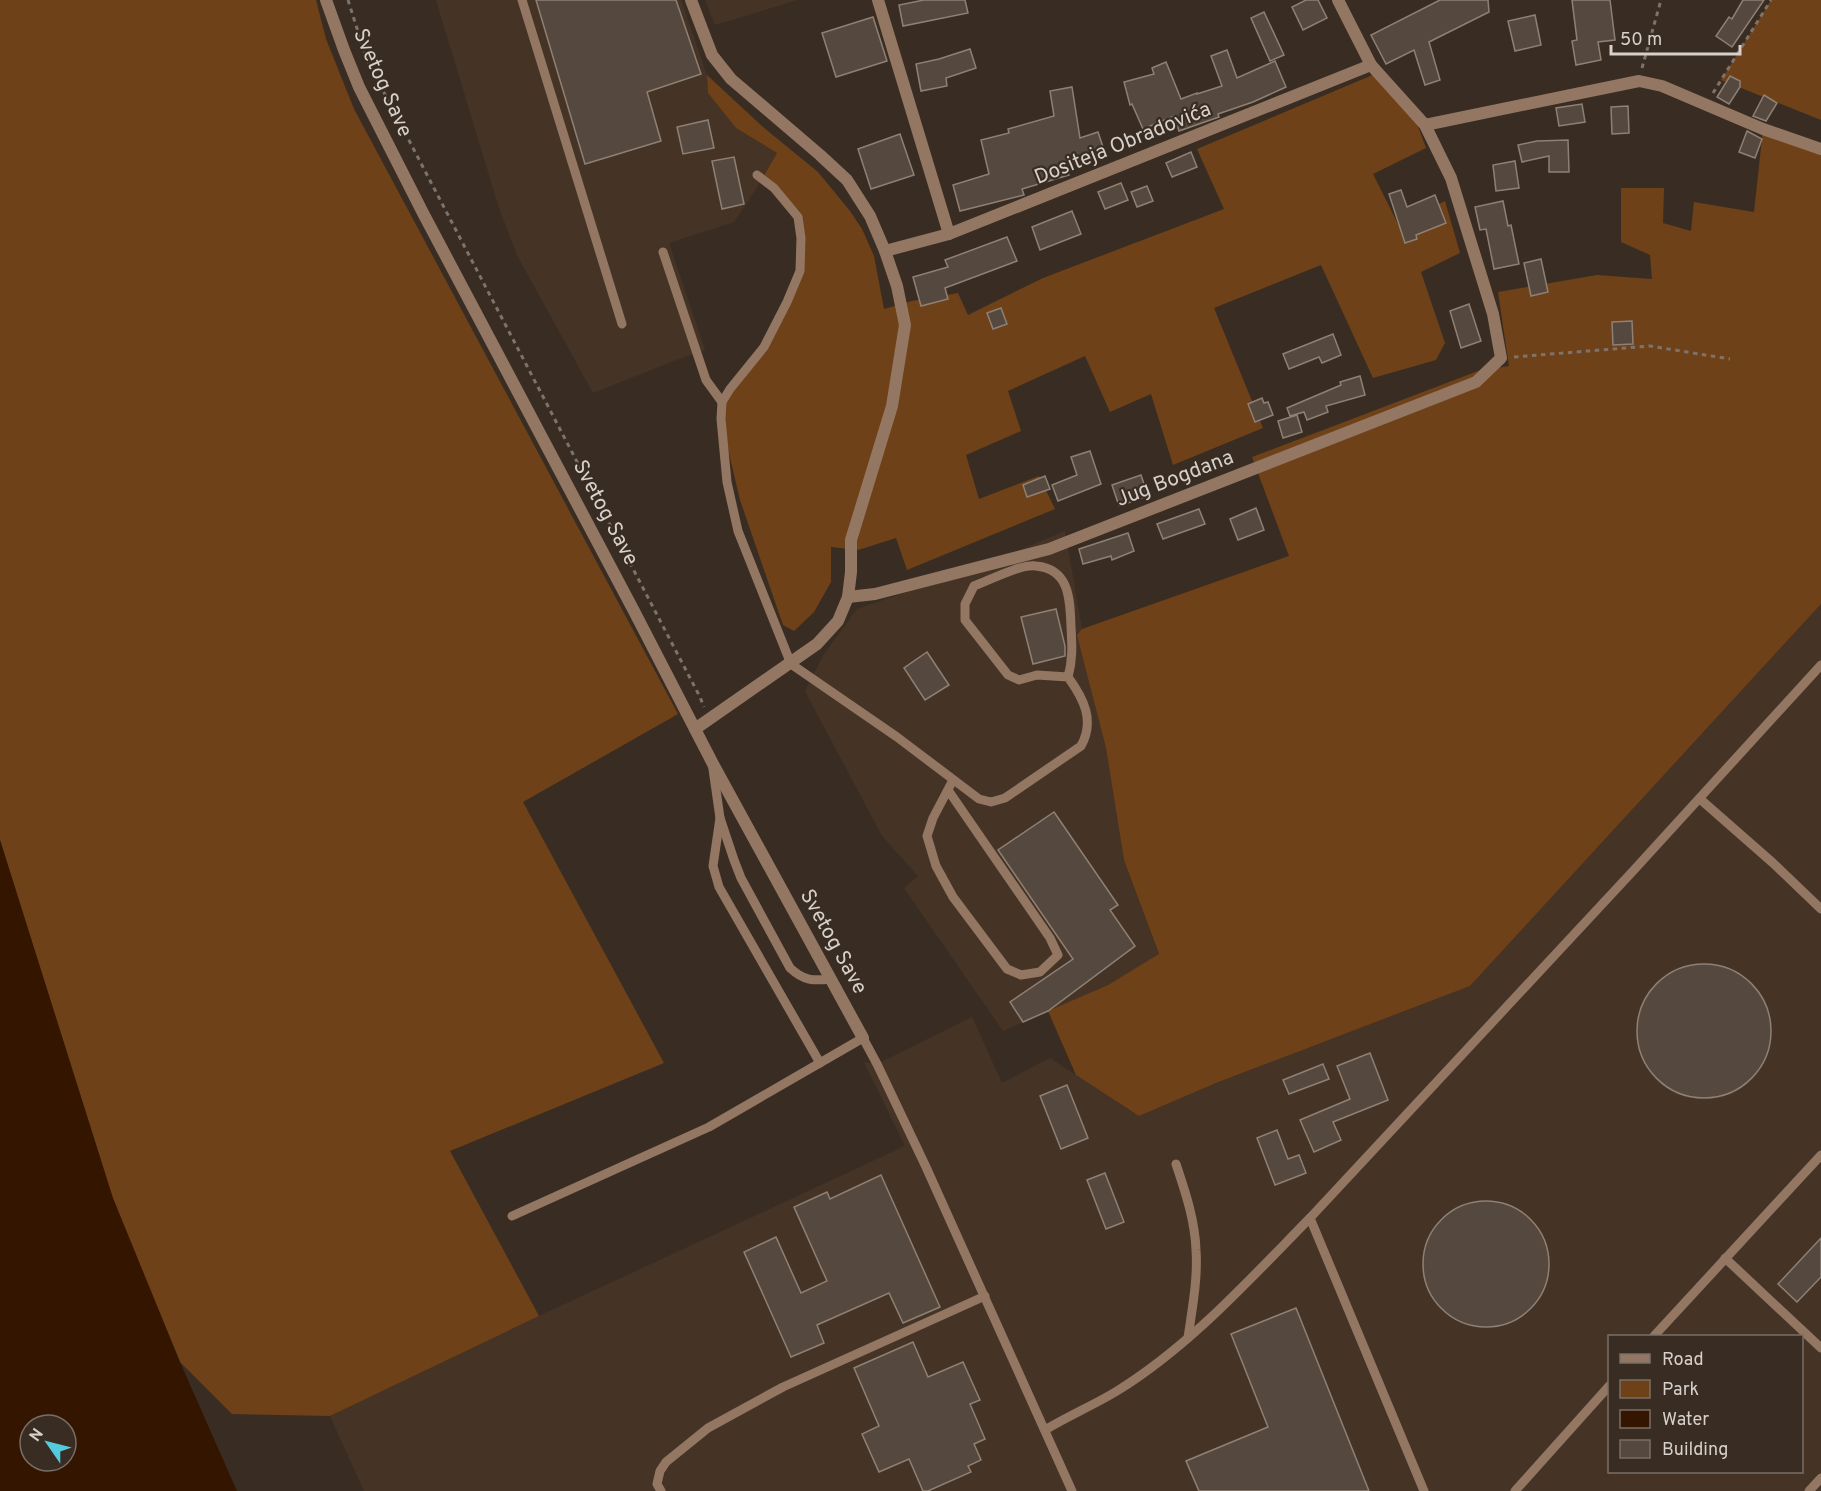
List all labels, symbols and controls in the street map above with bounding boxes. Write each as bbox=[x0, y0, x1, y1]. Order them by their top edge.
scale bar bbox=[1611, 18, 1740, 56]
street label: Svetog Save bbox=[346, 25, 418, 141]
text: 50 m bbox=[1620, 29, 1662, 52]
street label: Dositeja Obradovića bbox=[1031, 96, 1215, 192]
street label: Jug Bogdana bbox=[1112, 444, 1238, 514]
street label: Svetog Save bbox=[566, 455, 644, 571]
street label: Svetog Save bbox=[793, 885, 873, 999]
legend bbox=[1608, 1335, 1803, 1473]
text: Road bbox=[1662, 1349, 1704, 1372]
text: Park bbox=[1662, 1379, 1699, 1402]
text: Water bbox=[1662, 1409, 1709, 1432]
north arrow bbox=[18, 1413, 78, 1473]
text: N bbox=[26, 1425, 49, 1446]
text: Building bbox=[1662, 1439, 1728, 1462]

